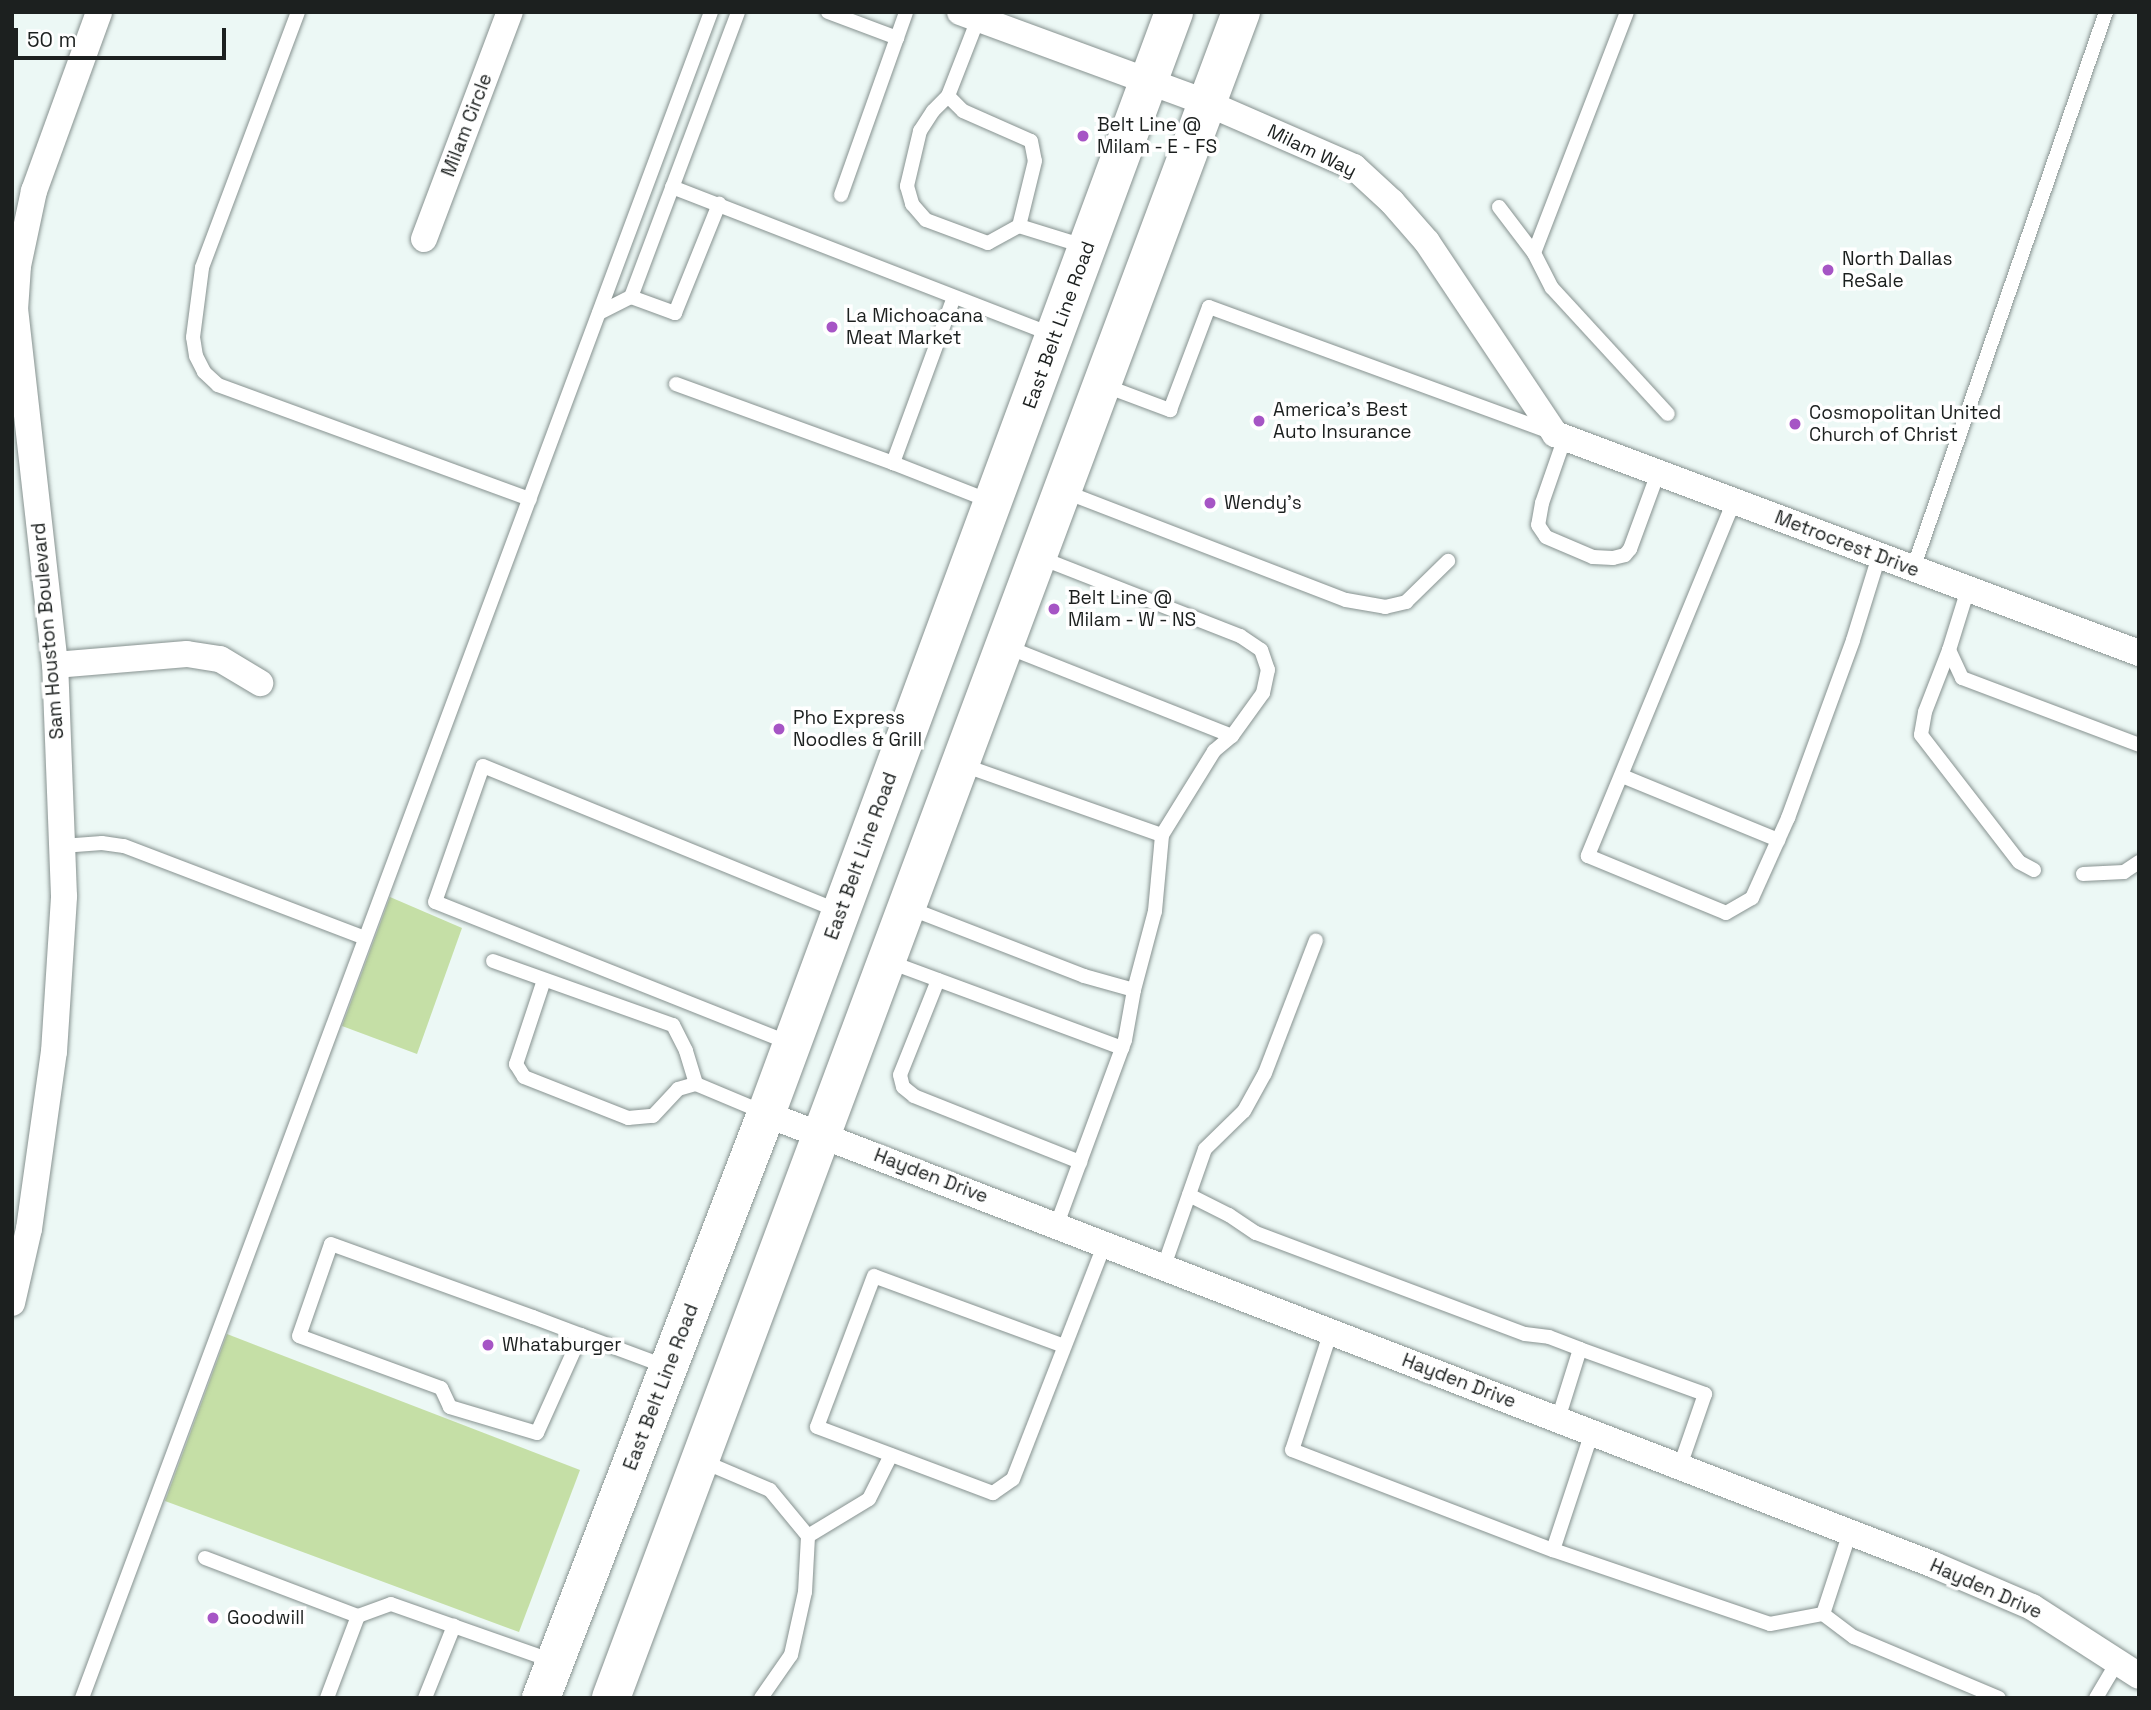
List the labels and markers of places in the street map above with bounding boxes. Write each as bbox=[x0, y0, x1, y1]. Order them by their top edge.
place label: Belt Line @ Milam - E - FS bbox=[1097, 114, 1219, 158]
marker: Belt Line @ Milam - E - FS bbox=[1075, 128, 1091, 144]
place label: North Dallas ReSale bbox=[1842, 248, 1952, 292]
marker: North Dallas ReSale bbox=[1820, 262, 1836, 278]
place label: La Michoacana Meat Market bbox=[846, 305, 984, 349]
marker: La Michoacana Meat Market bbox=[824, 319, 840, 335]
place label: America's Best Auto Insurance bbox=[1273, 399, 1412, 443]
place label: Cosmopolitan United Church of Christ bbox=[1809, 402, 2001, 446]
marker: America's Best Auto Insurance bbox=[1251, 413, 1267, 429]
marker: Cosmopolitan United Church of Christ bbox=[1787, 416, 1803, 432]
place label: Wendy's bbox=[1224, 492, 1302, 514]
marker: Wendy's bbox=[1202, 495, 1218, 511]
place label: Belt Line @ Milam - W - NS bbox=[1068, 587, 1199, 631]
marker: Belt Line @ Milam - W - NS bbox=[1046, 601, 1062, 617]
place label: Pho Express Noodles & Grill bbox=[793, 707, 922, 751]
marker: Pho Express Noodles & Grill bbox=[771, 721, 787, 737]
place label: Whataburger bbox=[502, 1334, 621, 1356]
marker: Whataburger bbox=[480, 1337, 496, 1353]
place label: Goodwill bbox=[227, 1607, 304, 1629]
marker: Goodwill bbox=[205, 1610, 221, 1626]

